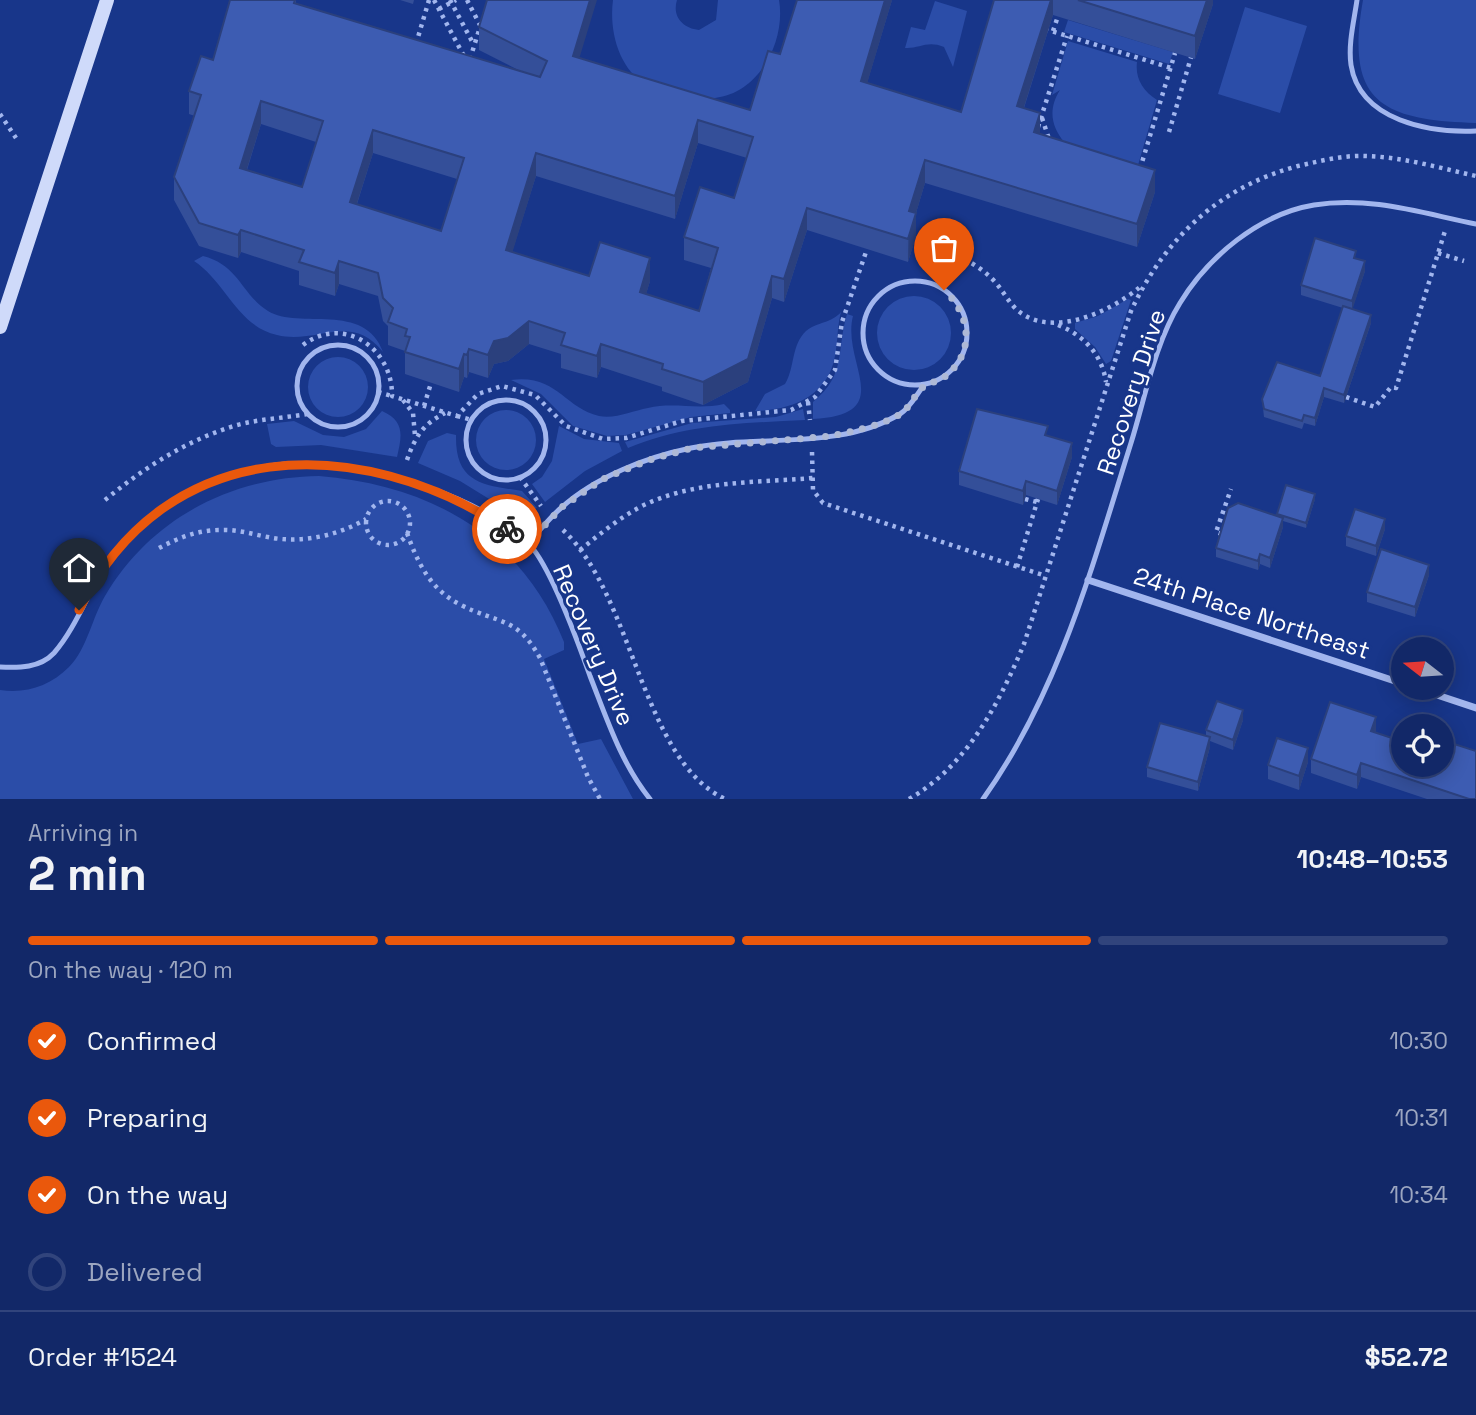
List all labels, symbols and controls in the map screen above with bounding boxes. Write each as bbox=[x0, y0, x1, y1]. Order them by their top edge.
pin bbox=[914, 218, 974, 290]
icon: bag bbox=[925, 229, 963, 267]
street label: Recovery Drive bbox=[1090, 305, 1172, 479]
courier bbox=[472, 494, 542, 564]
icon: bike bbox=[488, 510, 526, 548]
pin bbox=[49, 538, 109, 610]
icon: home bbox=[60, 549, 98, 587]
street label: Recovery Drive bbox=[546, 560, 642, 730]
street label: 24th Place Northeast bbox=[1130, 560, 1374, 666]
north arrow bbox=[1391, 637, 1454, 700]
map controls bbox=[1391, 637, 1454, 777]
button: locate bbox=[1391, 714, 1454, 777]
text: Arriving in bbox=[28, 818, 138, 848]
text: 10:48–10:53 bbox=[1297, 842, 1448, 876]
text: 2 min bbox=[28, 845, 147, 903]
text: On the way · 120 m bbox=[28, 955, 233, 985]
icon: check bbox=[28, 1022, 66, 1060]
text: Confirmed bbox=[87, 1024, 217, 1058]
text: 10:30 bbox=[1389, 1026, 1448, 1056]
icon: check bbox=[28, 1099, 66, 1137]
text: Preparing bbox=[87, 1101, 208, 1135]
text: 10:31 bbox=[1395, 1103, 1448, 1133]
icon: check bbox=[28, 1176, 66, 1214]
text: On the way bbox=[87, 1178, 228, 1212]
text: 10:34 bbox=[1390, 1180, 1448, 1210]
text: Delivered bbox=[87, 1255, 203, 1289]
text: Order #1524 bbox=[28, 1340, 177, 1374]
text: $52.72 bbox=[1365, 1340, 1448, 1374]

